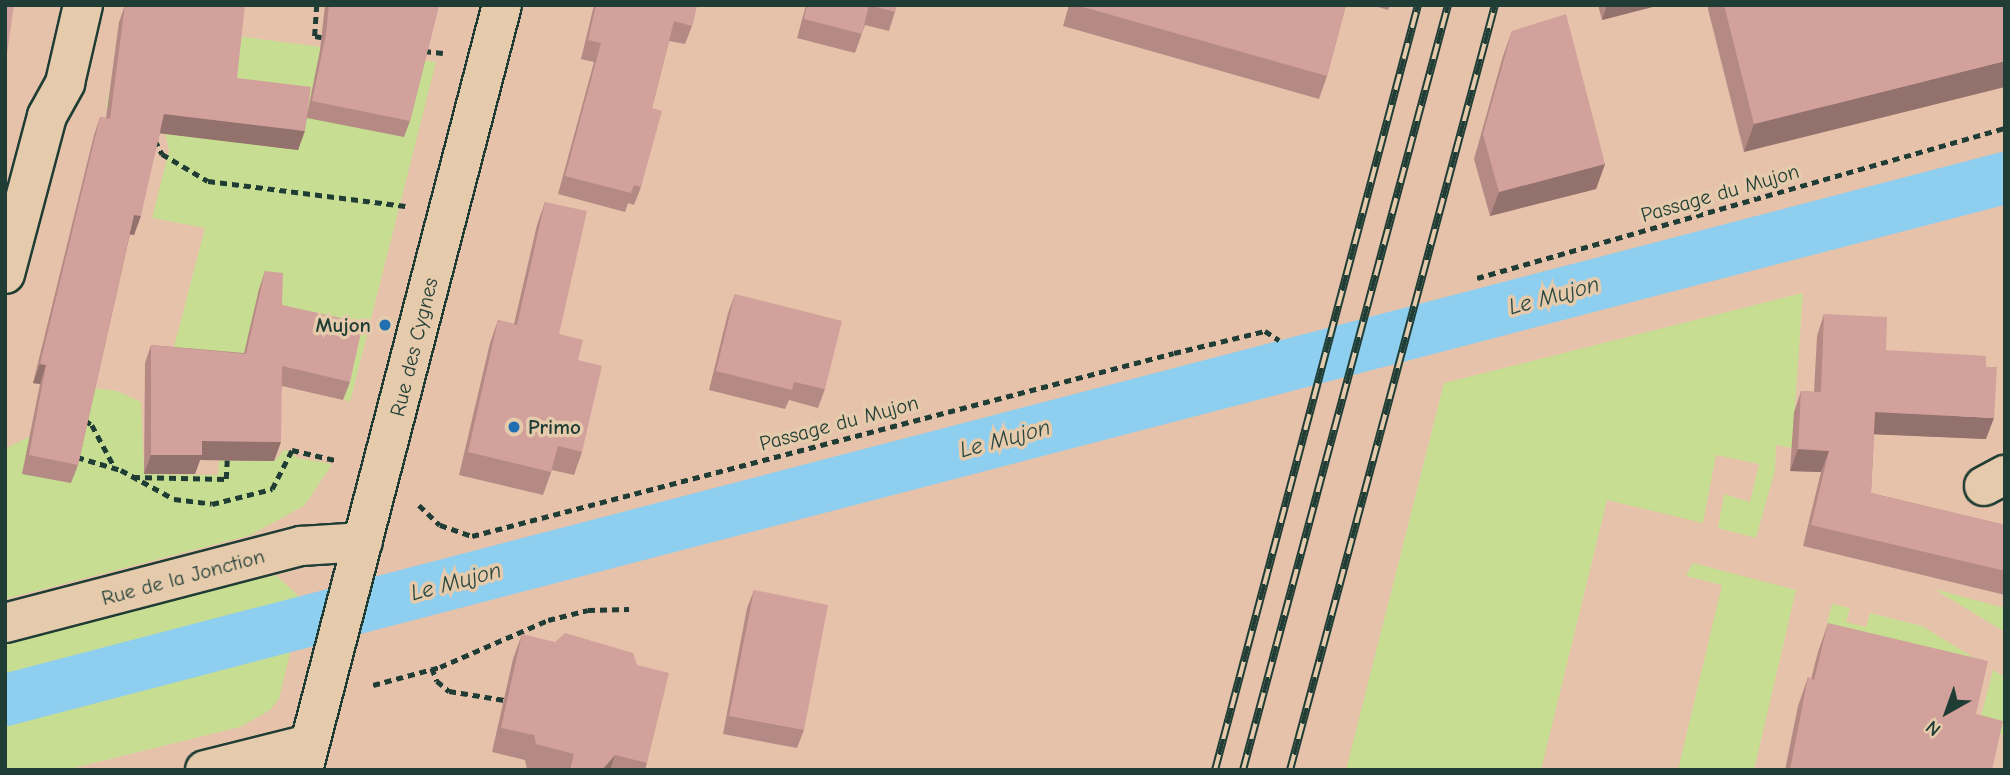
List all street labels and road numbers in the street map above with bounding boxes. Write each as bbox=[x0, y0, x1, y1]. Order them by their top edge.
street label: Passage du Mujon bbox=[1638, 158, 1802, 228]
street label: Rue des Cygnes bbox=[385, 275, 443, 419]
street label: Passage du Mujon bbox=[757, 390, 921, 456]
street label: Rue de la Jonction bbox=[99, 543, 267, 611]

